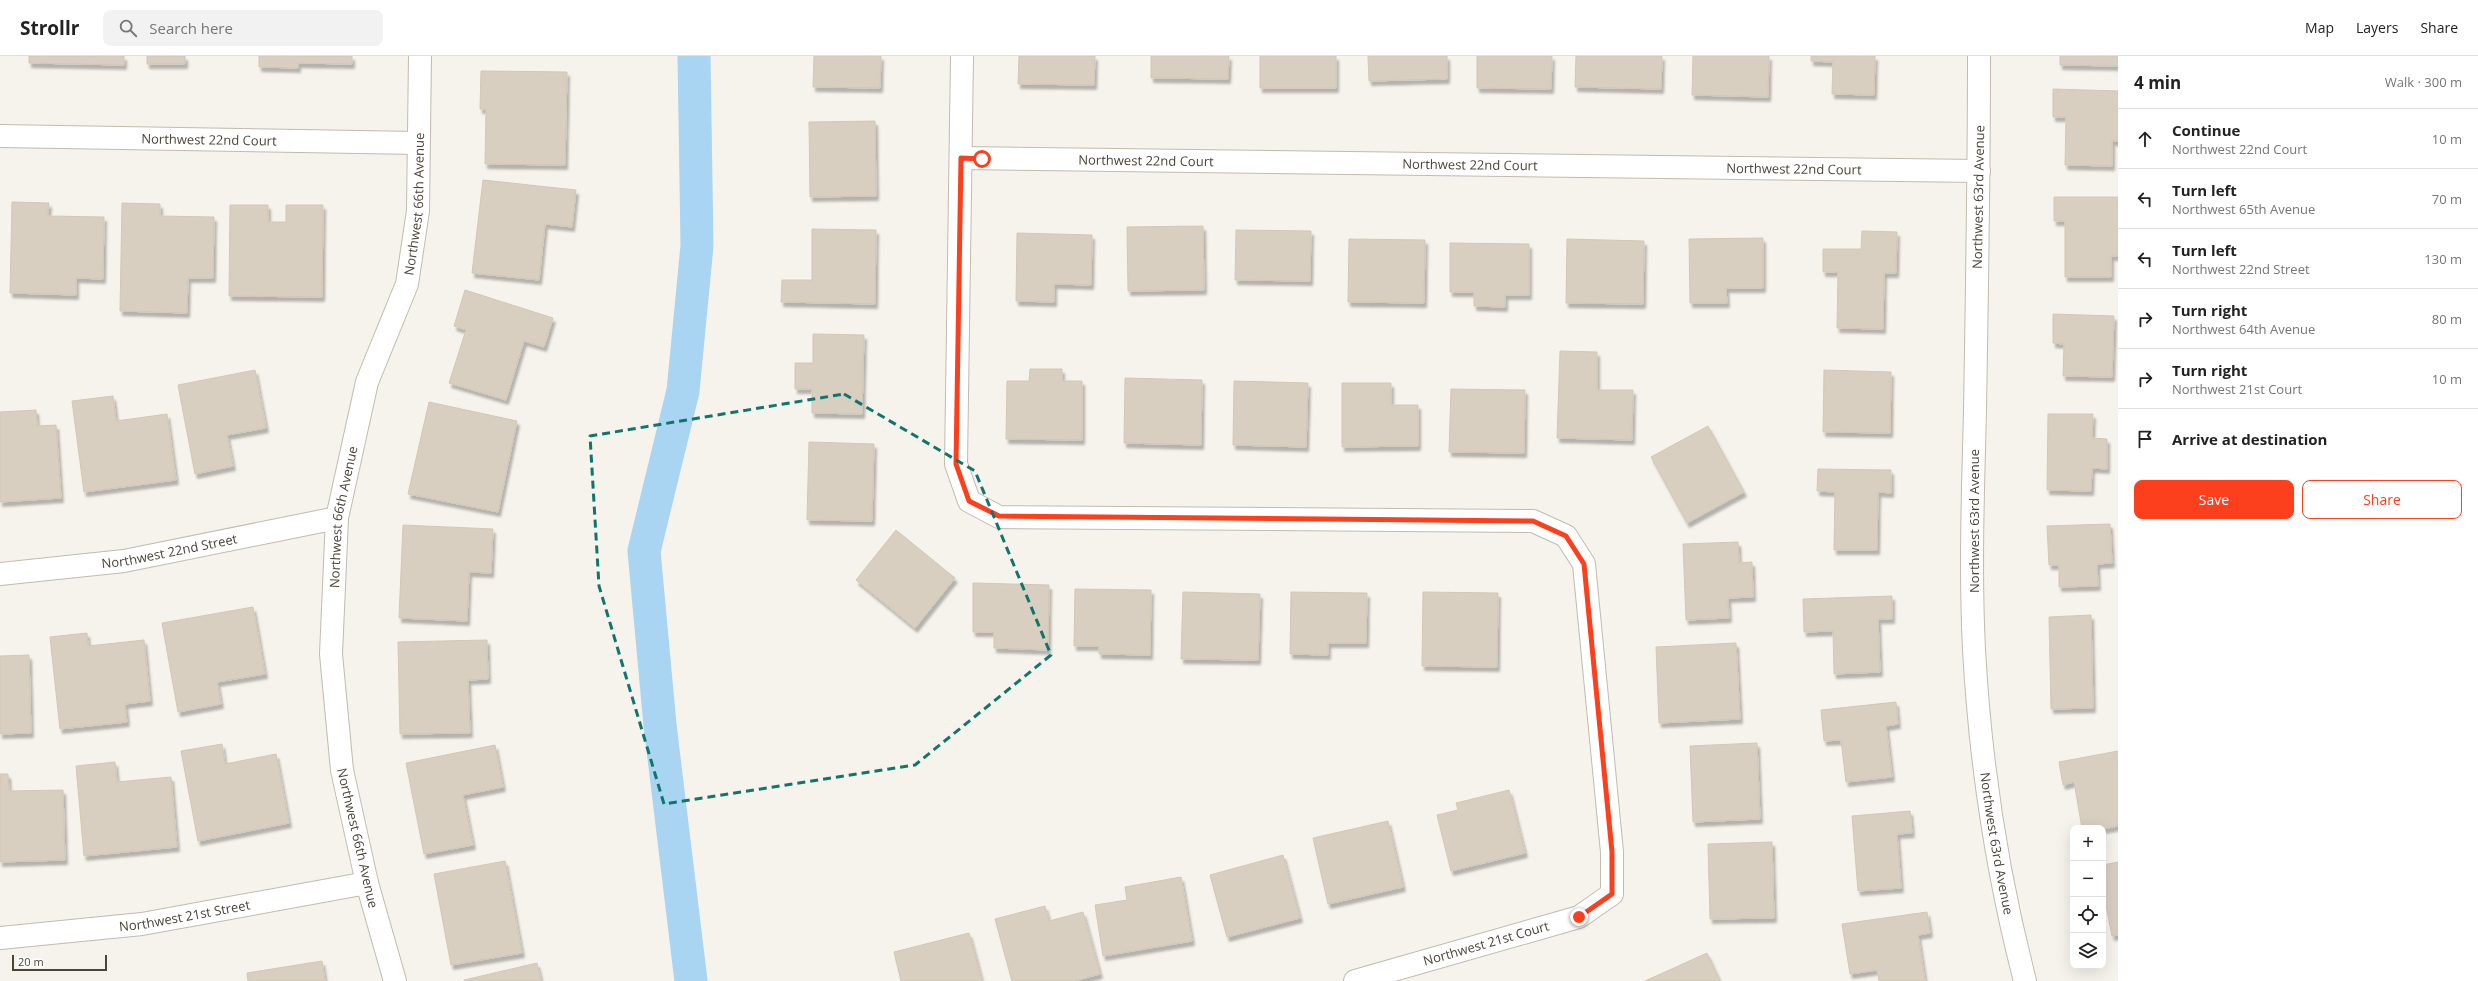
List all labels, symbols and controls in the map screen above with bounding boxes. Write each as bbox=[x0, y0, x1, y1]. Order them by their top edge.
search box bbox=[103, 10, 383, 46]
text: Strollr bbox=[20, 15, 79, 41]
icon: search bbox=[117, 17, 139, 39]
text: Search here bbox=[149, 18, 233, 38]
text: Map bbox=[2305, 18, 2334, 37]
text: Layers bbox=[2356, 18, 2398, 37]
text: Share bbox=[2420, 18, 2458, 37]
text: 4 min bbox=[2134, 71, 2181, 94]
text: Walk · 300 m bbox=[2385, 73, 2462, 91]
text: Continue bbox=[2172, 120, 2240, 140]
street label: Northwest 63rd Avenue bbox=[1968, 125, 1988, 269]
icon: ahead bbox=[2134, 128, 2156, 150]
street label: Northwest 22nd Court bbox=[141, 129, 277, 150]
text: 10 m bbox=[2432, 130, 2462, 148]
street label: Northwest 66th Avenue bbox=[399, 132, 428, 277]
text: Northwest 22nd Court bbox=[2172, 140, 2307, 158]
route start bbox=[973, 150, 991, 168]
street label: Northwest 22nd Court bbox=[1078, 150, 1214, 170]
street label: Northwest 22nd Court bbox=[1402, 155, 1538, 174]
street label: Northwest 22nd Court bbox=[1726, 159, 1862, 179]
text: Turn left bbox=[2172, 180, 2237, 200]
icon: left bbox=[2134, 188, 2156, 210]
text: 70 m bbox=[2432, 190, 2462, 208]
text: Northwest 65th Avenue bbox=[2172, 200, 2315, 218]
text: Turn left bbox=[2172, 240, 2237, 260]
icon: left bbox=[2134, 248, 2156, 270]
text: 130 m bbox=[2424, 250, 2462, 268]
text: Northwest 22nd Street bbox=[2172, 260, 2310, 278]
text: Turn right bbox=[2172, 300, 2247, 320]
icon: right bbox=[2134, 308, 2156, 330]
text: 80 m bbox=[2432, 310, 2462, 328]
text: Northwest 64th Avenue bbox=[2172, 320, 2315, 338]
text: Turn right bbox=[2172, 360, 2247, 380]
icon: right bbox=[2134, 368, 2156, 390]
text: 10 m bbox=[2432, 370, 2462, 388]
text: Northwest 21st Court bbox=[2172, 380, 2302, 398]
icon: arrive bbox=[2134, 428, 2156, 450]
text: Arrive at destination bbox=[2172, 429, 2327, 449]
street label: Northwest 66th Avenue bbox=[325, 444, 362, 588]
street label: Northwest 63rd Avenue bbox=[1965, 449, 1983, 593]
button: Save bbox=[2134, 480, 2294, 519]
button: Share bbox=[2302, 480, 2462, 519]
street label: Northwest 22nd Street bbox=[101, 529, 239, 572]
street label: Northwest 66th Avenue bbox=[333, 766, 383, 910]
street label: Northwest 63rd Avenue bbox=[1976, 771, 2018, 916]
map controls bbox=[2070, 825, 2106, 969]
button: + bbox=[2070, 825, 2106, 861]
button: − bbox=[2070, 861, 2106, 897]
street label: Northwest 21st Street bbox=[118, 895, 252, 935]
button: locate bbox=[2070, 897, 2106, 933]
route end bbox=[1570, 908, 1588, 926]
street label: Northwest 21st Court bbox=[1421, 916, 1551, 970]
button: layers bbox=[2070, 933, 2106, 969]
scale bar bbox=[12, 953, 107, 972]
text: 20 m bbox=[18, 954, 44, 969]

